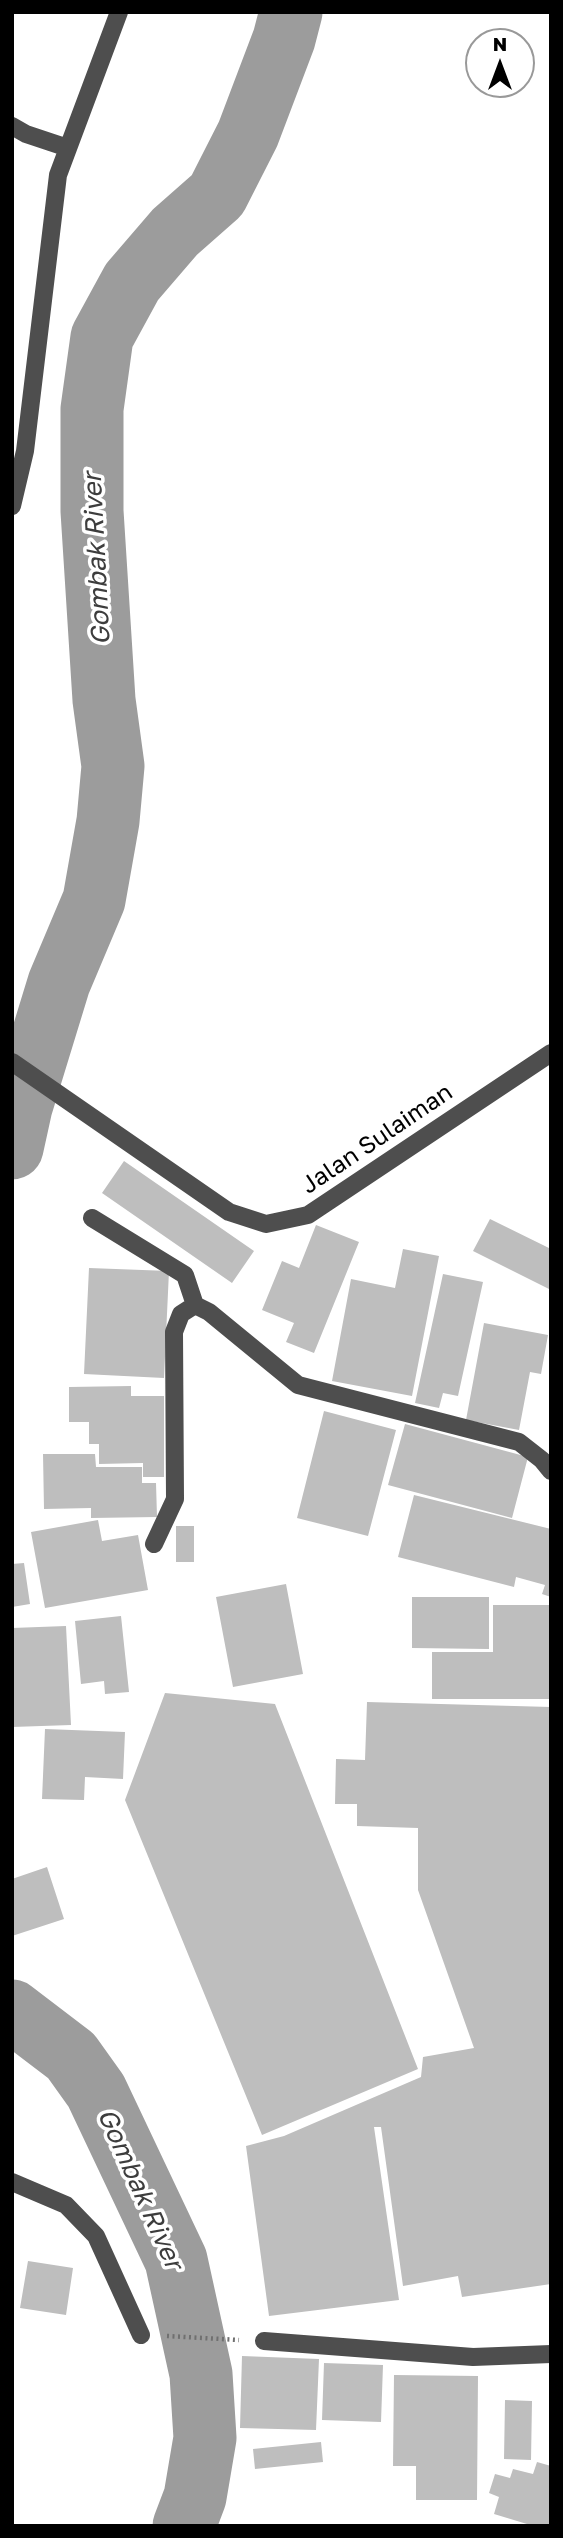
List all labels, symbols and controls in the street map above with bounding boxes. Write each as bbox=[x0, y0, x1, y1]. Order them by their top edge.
north arrow bbox=[465, 28, 535, 98]
text: N bbox=[493, 32, 507, 55]
water label: Gombak River bbox=[77, 472, 117, 646]
street label: Jalan Sulaiman bbox=[296, 1078, 458, 1200]
water label: Gombak River bbox=[91, 2104, 189, 2274]

